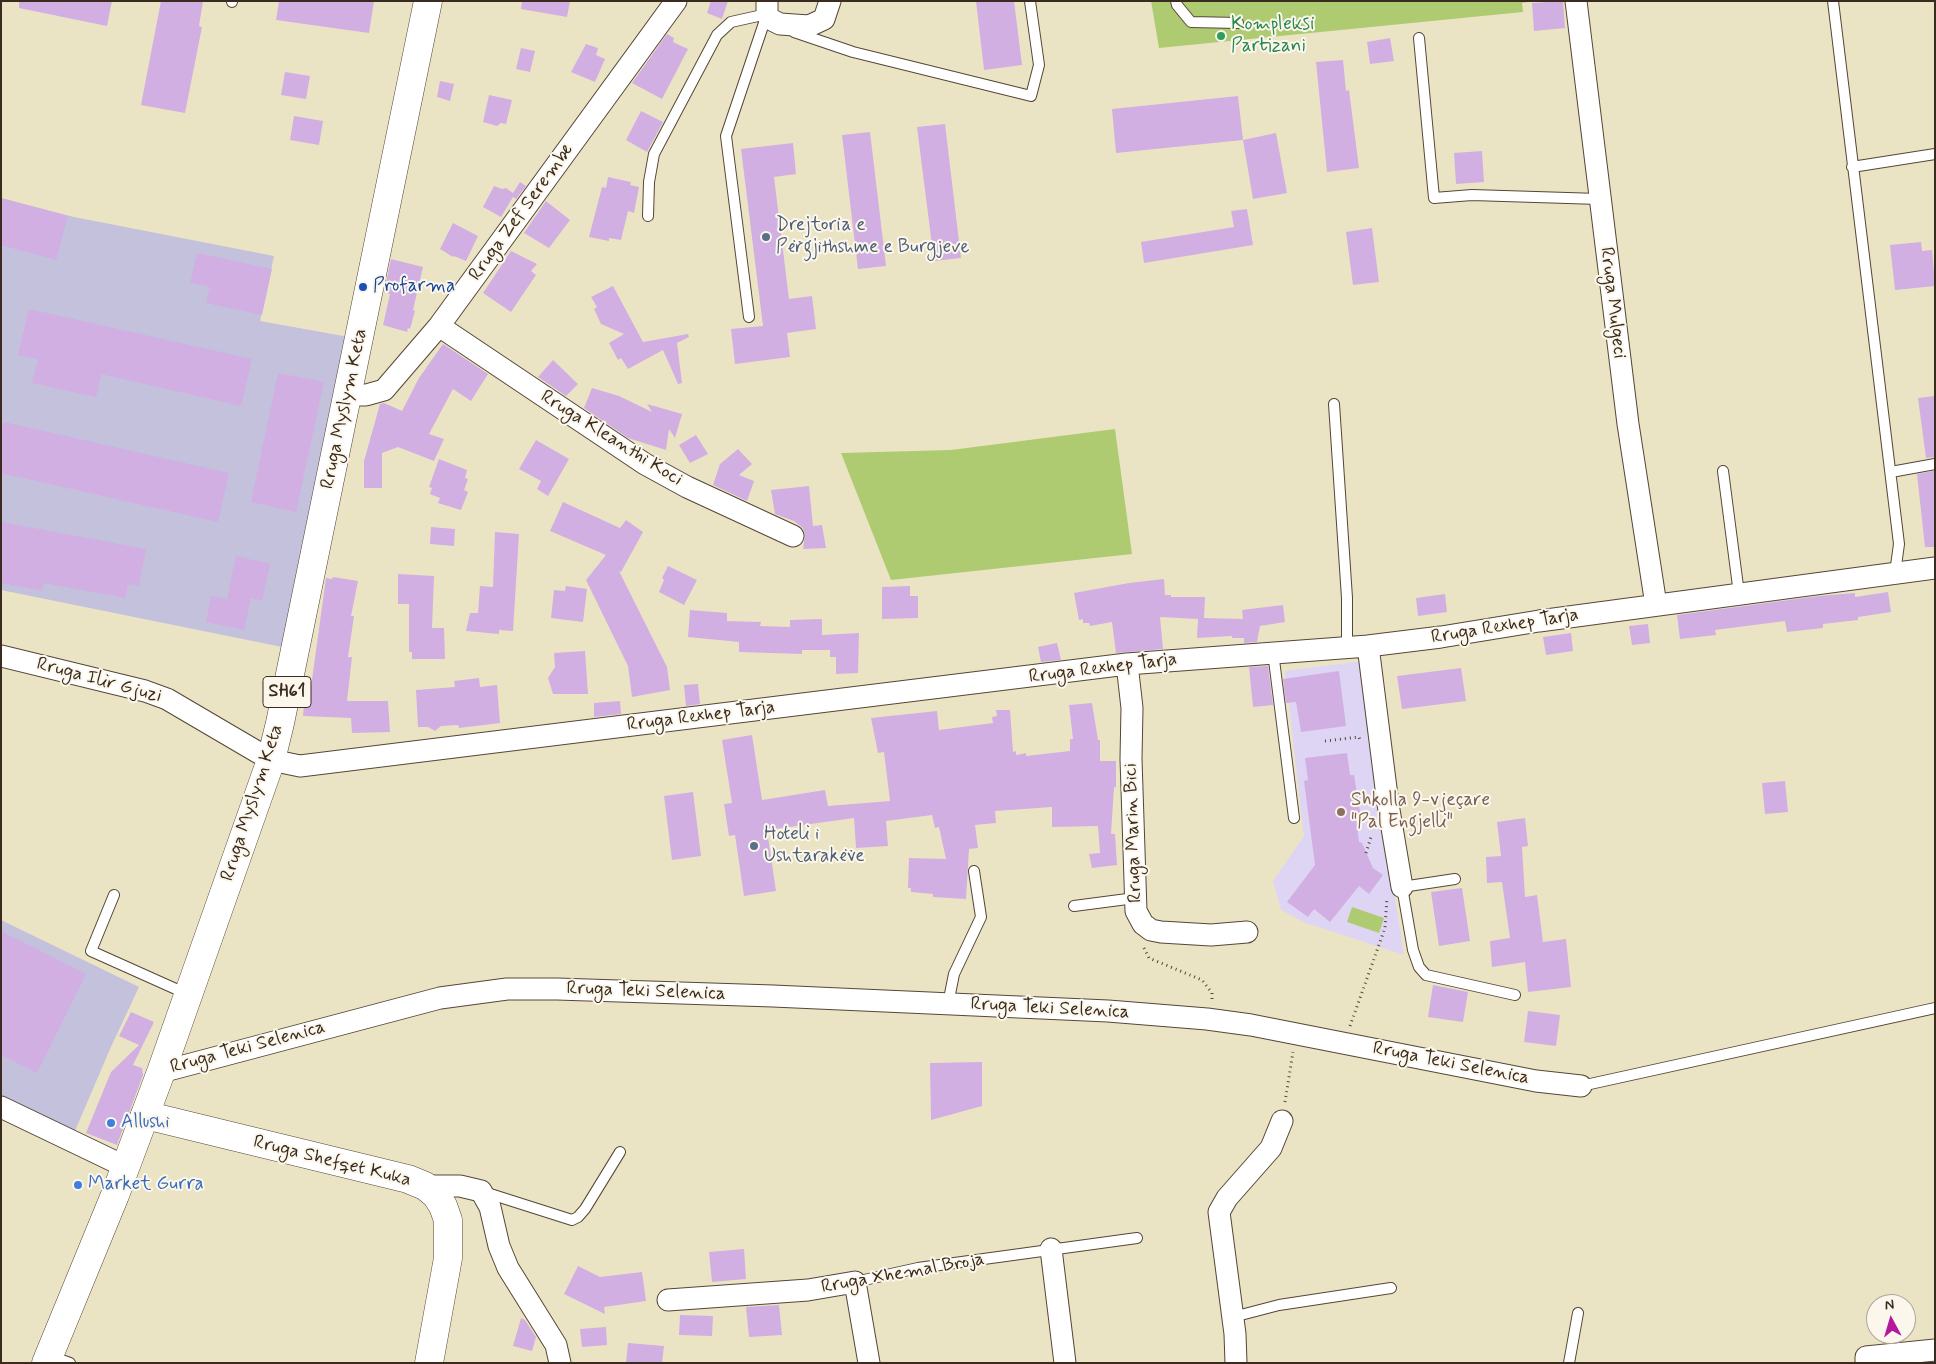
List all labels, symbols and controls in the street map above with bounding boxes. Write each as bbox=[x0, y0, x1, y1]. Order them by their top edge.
place label: Kompleksi Partizani bbox=[1231, 14, 1314, 58]
marker: Kompleksi Partizani bbox=[1215, 30, 1227, 42]
street label: Rruga Zef Serembe bbox=[465, 140, 579, 286]
place label: Drejtoria e Përgjithshme e Burgjeve bbox=[776, 215, 970, 259]
marker: Drejtoria e Përgjithshme e Burgjeve bbox=[760, 231, 772, 243]
street label: Rruga Mulgeci bbox=[1594, 246, 1630, 360]
place label: Profarma bbox=[373, 276, 455, 298]
marker: Profarma bbox=[357, 281, 369, 293]
street label: Rruga Myslym Keta bbox=[317, 327, 373, 491]
street label: Rruga Kleanthi Koci bbox=[536, 386, 686, 492]
street label: Rruga Rexhep Tarja bbox=[1430, 604, 1580, 650]
street label: Rruga Rexhep Tarja bbox=[1028, 649, 1178, 689]
street label: Rruga Ilir Gjuzi bbox=[34, 653, 164, 709]
road number: SH61 bbox=[263, 676, 311, 708]
street label: Rruga Rexhep Tarja bbox=[626, 697, 776, 737]
street label: Rruga Myslym Keta bbox=[217, 722, 289, 884]
street label: Rruga Marin Bici bbox=[1120, 763, 1148, 903]
place label: Shkolla 9-vjeçare "Pal Engjelli" bbox=[1351, 790, 1490, 834]
marker: Shkolla 9-vjeçare "Pal Engjelli" bbox=[1335, 806, 1347, 818]
place label: Hoteli i Ushtarakëve bbox=[764, 824, 865, 868]
marker: Hoteli i Ushtarakëve bbox=[748, 840, 760, 852]
street label: Rruga Teki Selenica bbox=[566, 978, 726, 1006]
street label: Rruga Teki Selenica bbox=[970, 993, 1130, 1025]
street label: Rruga Teki Selenica bbox=[168, 1016, 328, 1080]
street label: Rruga Teki Selenica bbox=[1371, 1038, 1531, 1090]
place label: Allushi bbox=[121, 1112, 170, 1134]
marker: Allushi bbox=[105, 1117, 117, 1129]
street label: Rruga Shefqet Kuka bbox=[251, 1131, 413, 1193]
place label: Market Gurra bbox=[88, 1174, 204, 1196]
marker: Market Gurra bbox=[72, 1179, 84, 1191]
street label: Rruga Xhemal Broja bbox=[820, 1248, 986, 1300]
north arrow bbox=[1866, 1294, 1916, 1344]
text: N bbox=[1884, 1296, 1895, 1315]

